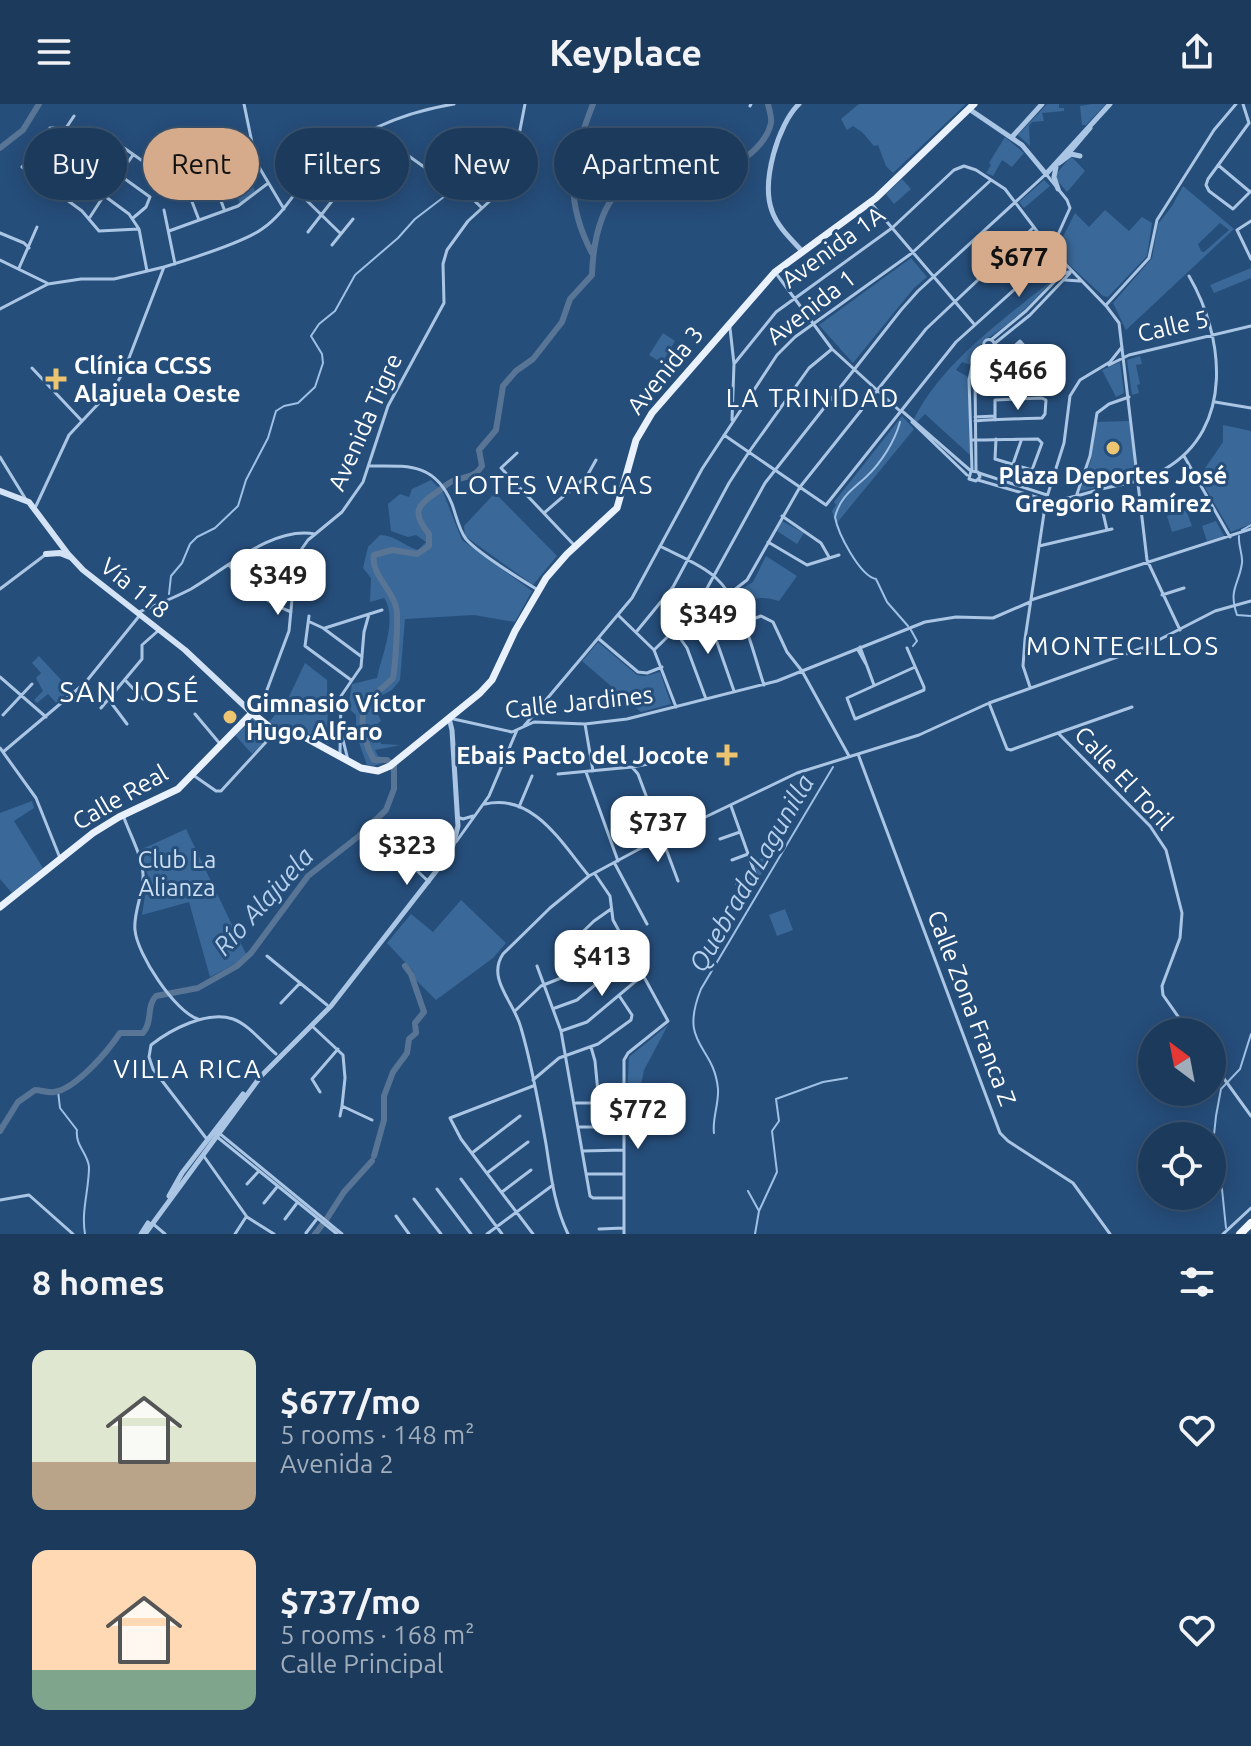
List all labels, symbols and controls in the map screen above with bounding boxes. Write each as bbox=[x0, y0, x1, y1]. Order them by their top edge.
icon: menu bbox=[32, 30, 76, 74]
icon: share bbox=[1175, 30, 1219, 74]
text: Keyplace bbox=[549, 32, 702, 73]
chip: Buy bbox=[24, 128, 127, 200]
chip: Rent bbox=[143, 128, 259, 200]
chip: Filters bbox=[275, 128, 409, 200]
chip: New bbox=[425, 128, 538, 200]
chip: Apartment bbox=[554, 128, 748, 200]
street label: Avenida 1A bbox=[776, 200, 890, 293]
pin: $677 bbox=[972, 231, 1066, 299]
text: $677 bbox=[990, 242, 1048, 271]
street label: Avenida 1 bbox=[761, 264, 861, 350]
street label: Calle 5 bbox=[1135, 305, 1211, 347]
street label: Avenida 3 bbox=[621, 321, 709, 419]
pin: $466 bbox=[971, 344, 1065, 412]
street label: Avenida Tigre bbox=[323, 349, 407, 495]
place label: Clínica CCSS Alajuela Oeste bbox=[74, 352, 241, 407]
text: $466 bbox=[989, 355, 1047, 384]
marker: Clínica CCSS Alajuela Oeste bbox=[45, 368, 67, 390]
district label: LA TRINIDAD bbox=[726, 383, 900, 412]
marker: Plaza Deportes José Gregorio Ramírez bbox=[1104, 439, 1122, 457]
place label: Plaza Deportes José Gregorio Ramírez bbox=[999, 462, 1227, 517]
district label: LOTES VARGAS bbox=[453, 470, 655, 499]
pin: $349 bbox=[231, 549, 325, 617]
street label: Vía 118 bbox=[95, 552, 175, 624]
text: $349 bbox=[249, 560, 307, 589]
pin: $349 bbox=[661, 588, 755, 656]
text: $349 bbox=[679, 599, 737, 628]
district label: MONTECILLOS bbox=[1026, 631, 1220, 660]
district label: SAN JOSÉ bbox=[59, 675, 201, 707]
street label: Calle Jardines bbox=[504, 681, 654, 723]
place label: Gimnasio Víctor Hugo Alfaro bbox=[246, 690, 426, 745]
marker: Gimnasio Víctor Hugo Alfaro bbox=[221, 708, 239, 726]
street label: Calle El Toril bbox=[1069, 721, 1179, 835]
place label: Ebais Pacto del Jocote bbox=[456, 742, 709, 769]
marker: Ebais Pacto del Jocote bbox=[716, 744, 738, 766]
street label: Calle Real bbox=[68, 759, 172, 835]
water label: Quebrada Lagunilla bbox=[683, 769, 820, 977]
pin: $737 bbox=[611, 796, 705, 864]
text: $737 bbox=[629, 807, 687, 836]
pin: $323 bbox=[360, 819, 454, 887]
text: $323 bbox=[378, 830, 436, 859]
water label: Río Alajuela bbox=[207, 841, 319, 961]
park label: Club La Alianza bbox=[138, 846, 216, 901]
street label: Calle Zona Franca Z bbox=[922, 906, 1022, 1110]
pin: $413 bbox=[555, 930, 649, 998]
text: $413 bbox=[573, 941, 631, 970]
north arrow bbox=[1138, 1018, 1226, 1106]
map controls bbox=[1138, 1018, 1226, 1210]
district label: VILLA RICA bbox=[113, 1054, 263, 1083]
pin: $772 bbox=[591, 1083, 685, 1151]
text: $772 bbox=[609, 1094, 667, 1123]
button: locate bbox=[1138, 1122, 1226, 1210]
icon: filters bbox=[1175, 1260, 1219, 1304]
text: 8 homes bbox=[32, 1263, 165, 1301]
icon: home bbox=[96, 1382, 192, 1478]
text: $677/mo bbox=[280, 1382, 421, 1420]
icon: heart bbox=[1175, 1408, 1219, 1452]
text: 5 rooms · 148 m² bbox=[280, 1420, 475, 1449]
text: Avenida 2 bbox=[280, 1449, 394, 1478]
icon: home bbox=[96, 1582, 192, 1678]
text: $737/mo bbox=[280, 1582, 421, 1620]
icon: heart bbox=[1175, 1608, 1219, 1652]
text: 5 rooms · 168 m² bbox=[280, 1620, 475, 1649]
text: Calle Principal bbox=[280, 1649, 444, 1678]

